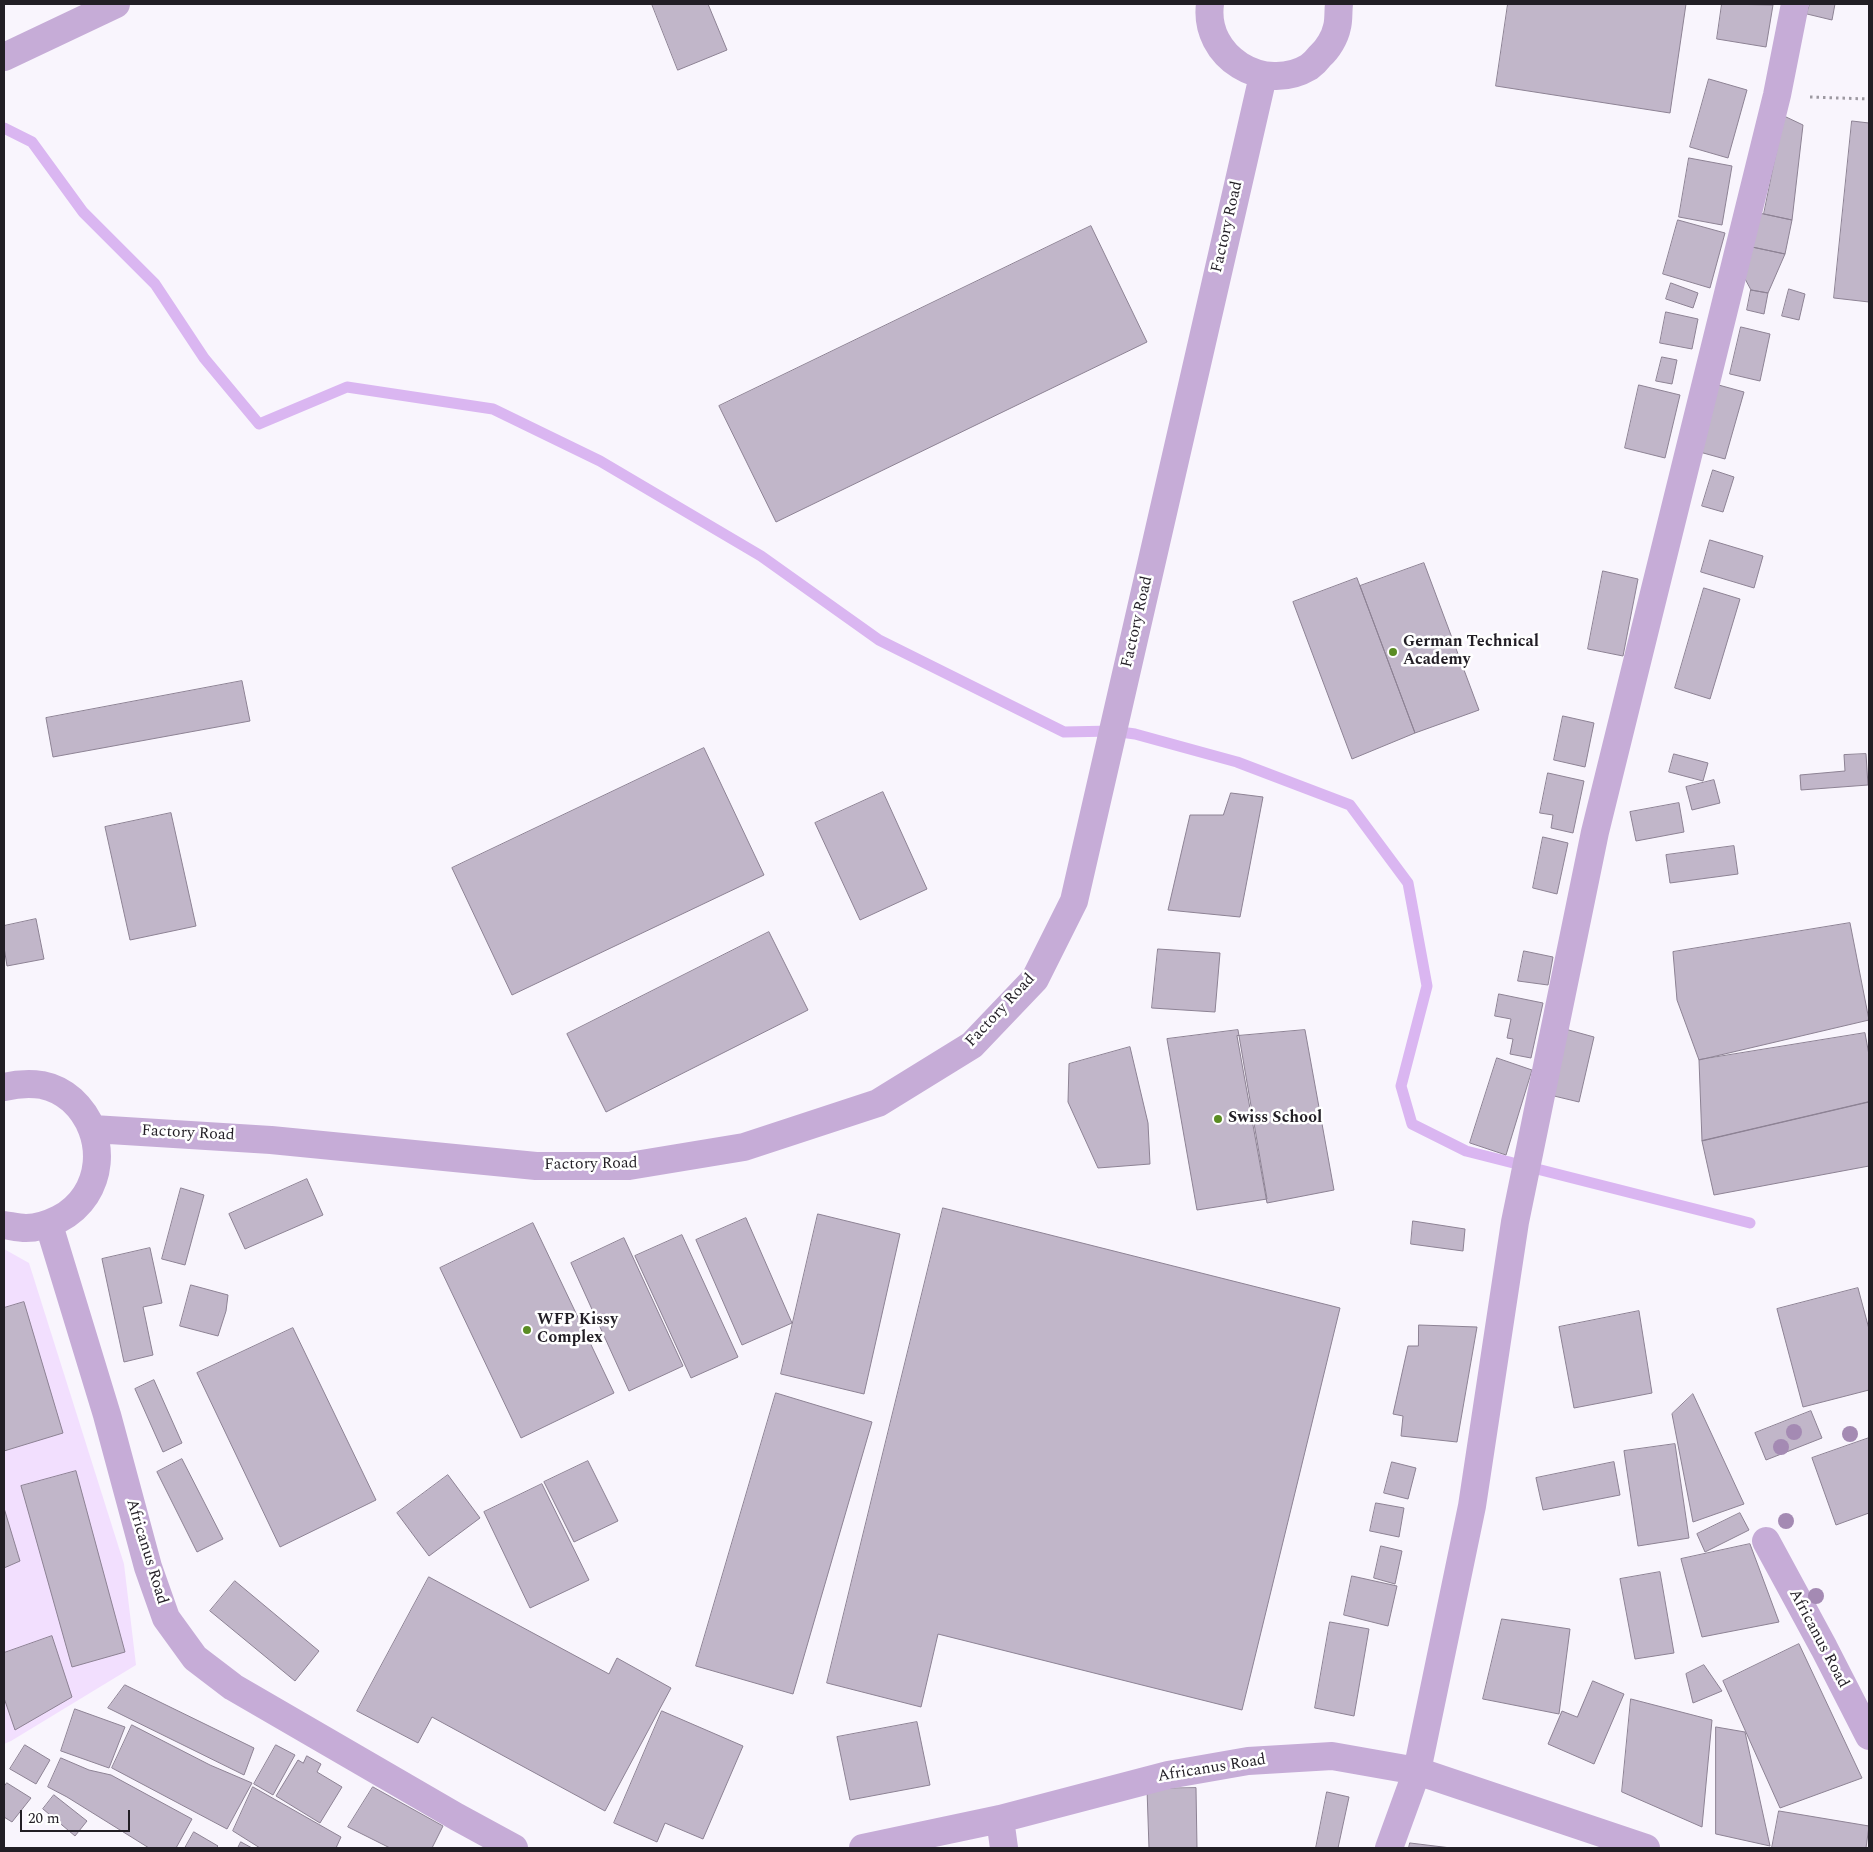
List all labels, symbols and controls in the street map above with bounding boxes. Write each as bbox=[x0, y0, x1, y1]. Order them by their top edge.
street label: Factory Road bbox=[1208, 179, 1248, 275]
street label: Factory Road bbox=[1118, 574, 1158, 670]
place label: German Technical Academy bbox=[1403, 633, 1539, 671]
marker: German Technical Academy bbox=[1387, 646, 1399, 658]
street label: Factory Road bbox=[962, 970, 1040, 1052]
place label: Swiss School bbox=[1228, 1109, 1322, 1129]
marker: Swiss School bbox=[1212, 1113, 1224, 1125]
street label: Factory Road bbox=[141, 1122, 235, 1146]
street label: Factory Road bbox=[544, 1155, 638, 1175]
place label: WFP Kissy Complex bbox=[537, 1311, 618, 1349]
marker: WFP Kissy Complex bbox=[521, 1324, 533, 1336]
street label: Africanus Road bbox=[121, 1497, 171, 1607]
street label: Africanus Road bbox=[1784, 1586, 1852, 1692]
street label: Africanus Road bbox=[1157, 1751, 1267, 1787]
scale bar bbox=[22, 1800, 132, 1832]
text: 20 m bbox=[28, 1807, 60, 1830]

